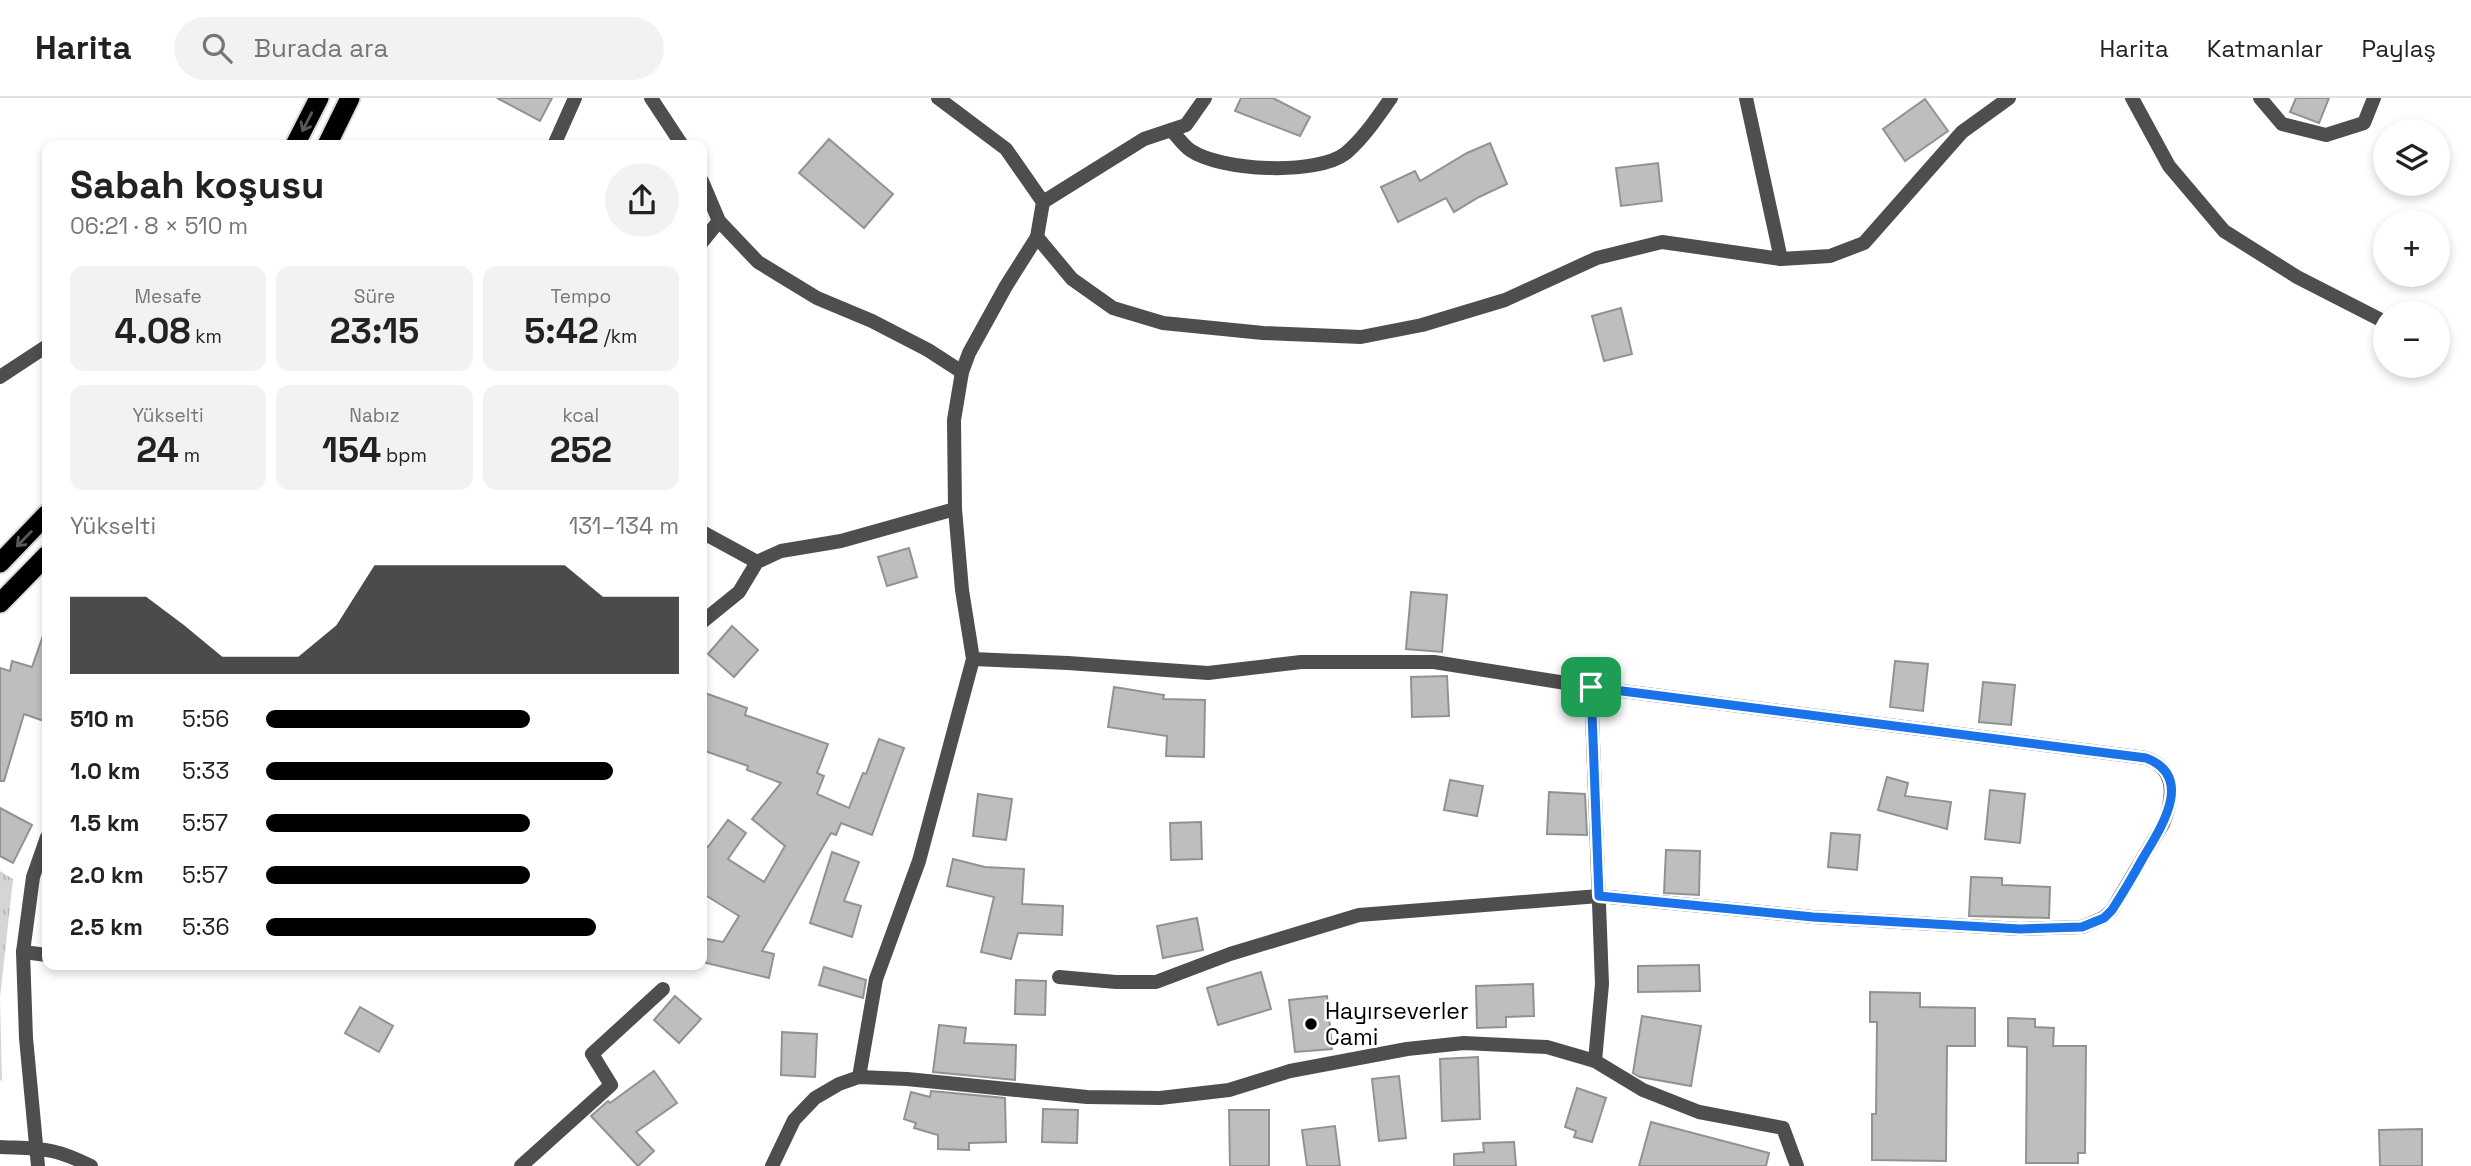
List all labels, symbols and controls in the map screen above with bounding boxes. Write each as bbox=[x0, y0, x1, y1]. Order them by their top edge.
search box bbox=[174, 17, 664, 80]
text: Harita bbox=[35, 27, 132, 69]
icon: search bbox=[198, 29, 236, 67]
text: Burada ara bbox=[254, 31, 388, 65]
text: Harita bbox=[2100, 33, 2169, 64]
text: Katmanlar bbox=[2207, 33, 2323, 64]
text: Paylaş bbox=[2361, 33, 2436, 64]
one-way arrow bbox=[300, 111, 313, 132]
map controls bbox=[2373, 119, 2450, 378]
button: layers bbox=[2373, 119, 2450, 196]
text: Sabah koşusu bbox=[70, 161, 324, 209]
button: share bbox=[605, 163, 679, 237]
button: + bbox=[2373, 210, 2450, 287]
text: 06:21 · 8 × 510 m bbox=[70, 211, 248, 241]
text: Mesafe bbox=[135, 284, 202, 309]
text: Süre bbox=[354, 284, 395, 309]
text: Tempo bbox=[550, 284, 611, 309]
button: − bbox=[2373, 301, 2450, 378]
text: 4.08 bbox=[114, 309, 190, 353]
text: 23:15 bbox=[330, 309, 419, 353]
text: 5:42 bbox=[524, 309, 599, 353]
text: km bbox=[190, 324, 222, 349]
text: /km bbox=[599, 324, 637, 349]
text: Yükselti bbox=[133, 403, 204, 428]
text: Nabız bbox=[349, 403, 400, 428]
text: kcal bbox=[562, 403, 599, 428]
text: 24 bbox=[136, 428, 179, 472]
text: 154 bbox=[322, 428, 381, 472]
text: 252 bbox=[550, 428, 612, 472]
text: m bbox=[179, 443, 200, 468]
text: bpm bbox=[381, 443, 427, 468]
text: Yükselti bbox=[70, 511, 156, 541]
text: 131–134 m bbox=[569, 511, 679, 541]
one-way arrow bbox=[15, 530, 32, 547]
pin bbox=[1561, 657, 1621, 717]
icon: arrive bbox=[1572, 668, 1610, 706]
text: 510 m bbox=[70, 704, 134, 734]
text: 5:56 bbox=[182, 704, 229, 734]
text: 1.0 km bbox=[70, 756, 140, 786]
text: 5:33 bbox=[182, 756, 229, 786]
text: 1.5 km bbox=[70, 808, 140, 838]
text: 5:57 bbox=[182, 808, 228, 838]
text: 2.0 km bbox=[70, 860, 144, 890]
text: 5:57 bbox=[182, 860, 228, 890]
text: 2.5 km bbox=[70, 912, 143, 942]
text: 5:36 bbox=[182, 912, 230, 942]
place label: Hayırseverler Cami bbox=[1325, 996, 1469, 1052]
marker: Hayırseverler Cami bbox=[1303, 1016, 1319, 1032]

